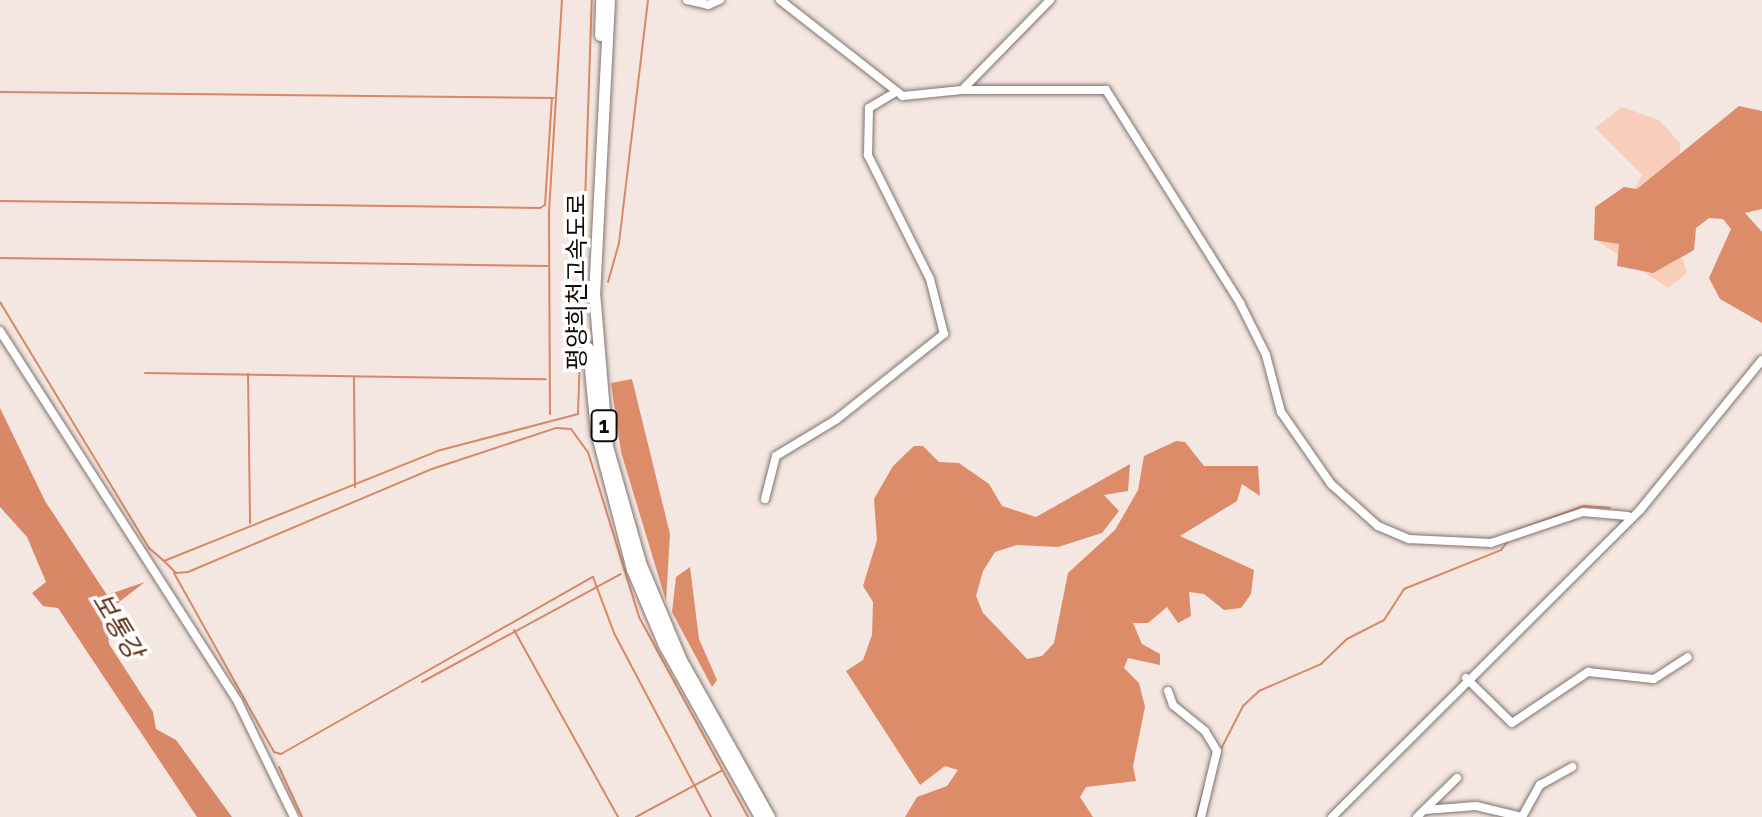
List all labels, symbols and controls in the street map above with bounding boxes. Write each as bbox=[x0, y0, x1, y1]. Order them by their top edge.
street label: 평양희천고속도로 bbox=[563, 194, 591, 370]
road number: 1 bbox=[590, 408, 618, 444]
water label: 보통강 bbox=[85, 587, 149, 665]

